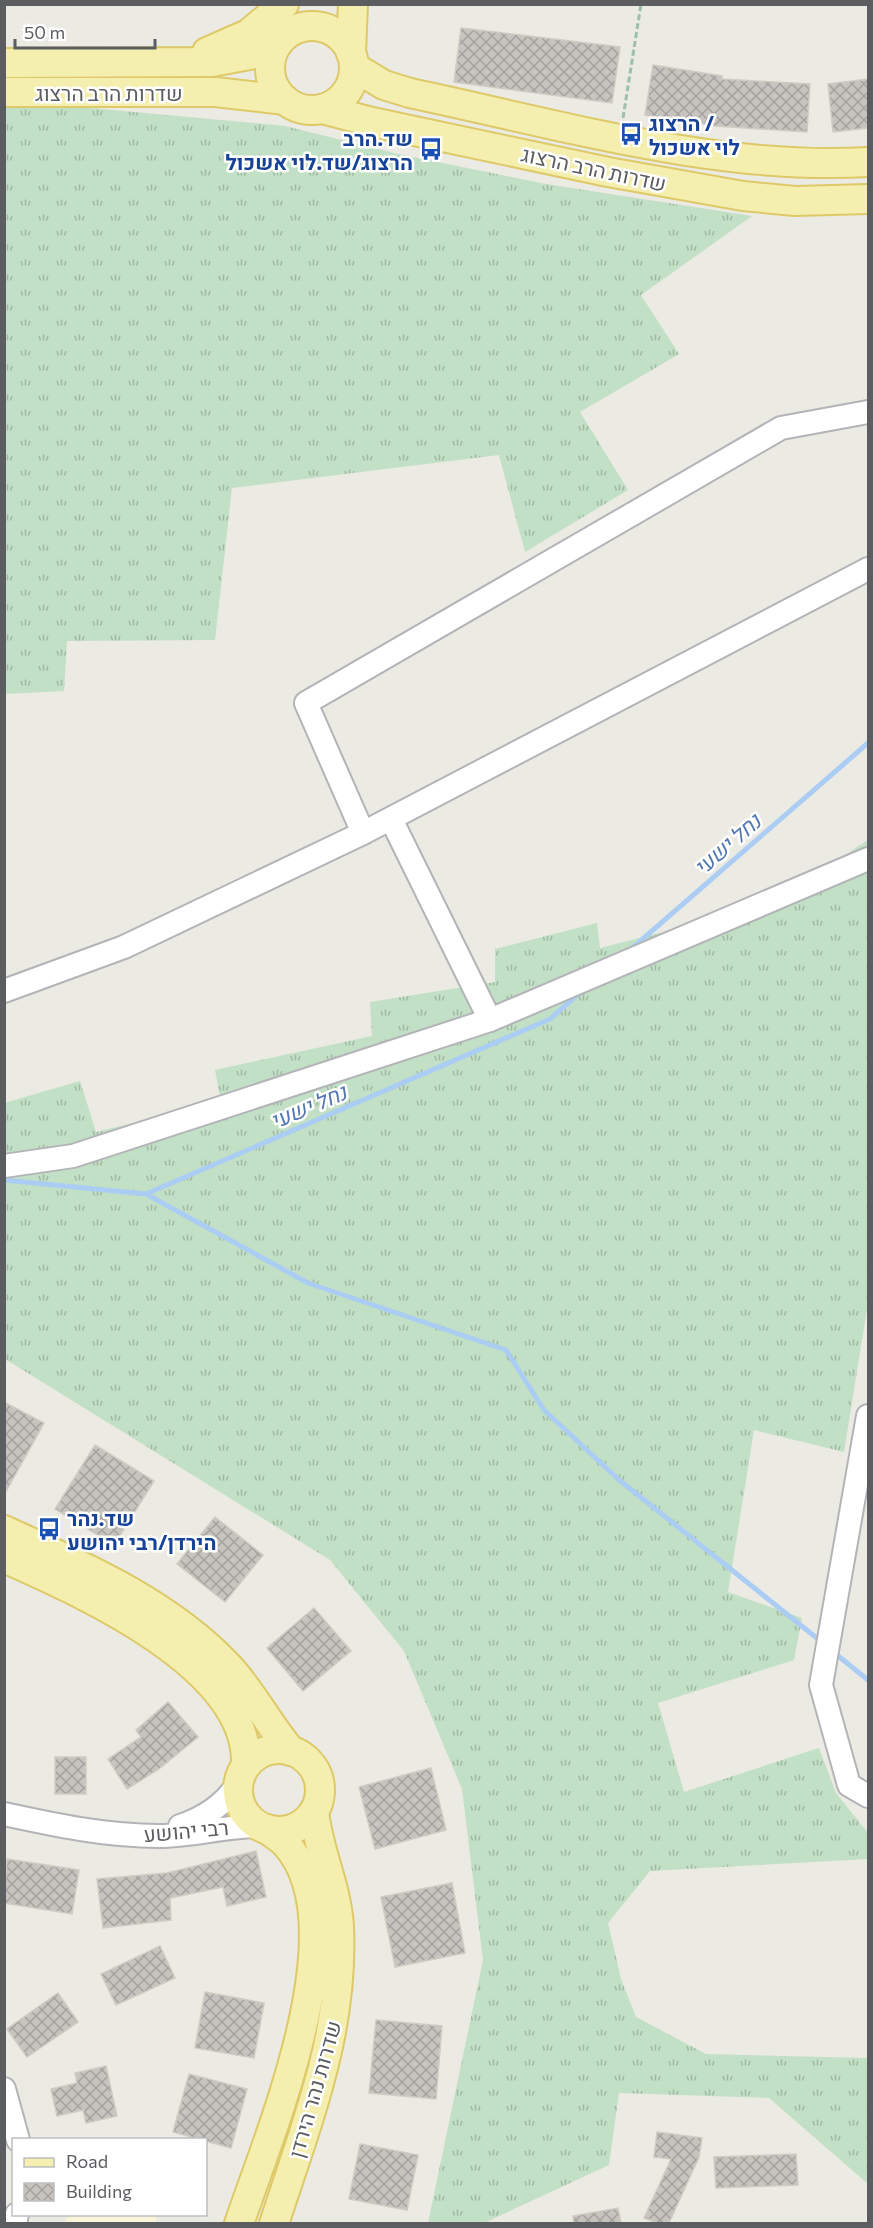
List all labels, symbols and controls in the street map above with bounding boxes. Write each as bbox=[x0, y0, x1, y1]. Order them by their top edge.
scale bar bbox=[15, 12, 154, 50]
text: 50 m bbox=[24, 21, 65, 43]
street label: שדרות הרב הרצוג bbox=[35, 80, 183, 105]
place label: הרצוג / לוי אשכול bbox=[649, 110, 740, 159]
bus stop icon: הרצוג / לוי אשכול bbox=[618, 121, 644, 147]
place label: שד.הרב הרצוג/שד.לוי אשכול bbox=[226, 125, 413, 174]
bus stop icon: שד.הרב הרצוג/שד.לוי אשכול bbox=[418, 136, 444, 162]
street label: שדרות הרב הרצוג bbox=[519, 140, 669, 196]
water label: נחל ישעי bbox=[688, 806, 768, 881]
water label: נחל ישעי bbox=[266, 1077, 352, 1134]
place label: שד.נהר הירדן/רבי יהושע bbox=[67, 1505, 216, 1554]
bus stop icon: שד.נהר הירדן/רבי יהושע bbox=[36, 1516, 62, 1542]
street label: רבי יהושע bbox=[142, 1814, 230, 1846]
street label: שדרות נהר הירדן bbox=[282, 2018, 346, 2160]
legend bbox=[12, 2138, 207, 2216]
text: Road bbox=[66, 2150, 108, 2172]
text: Building bbox=[66, 2180, 132, 2202]

